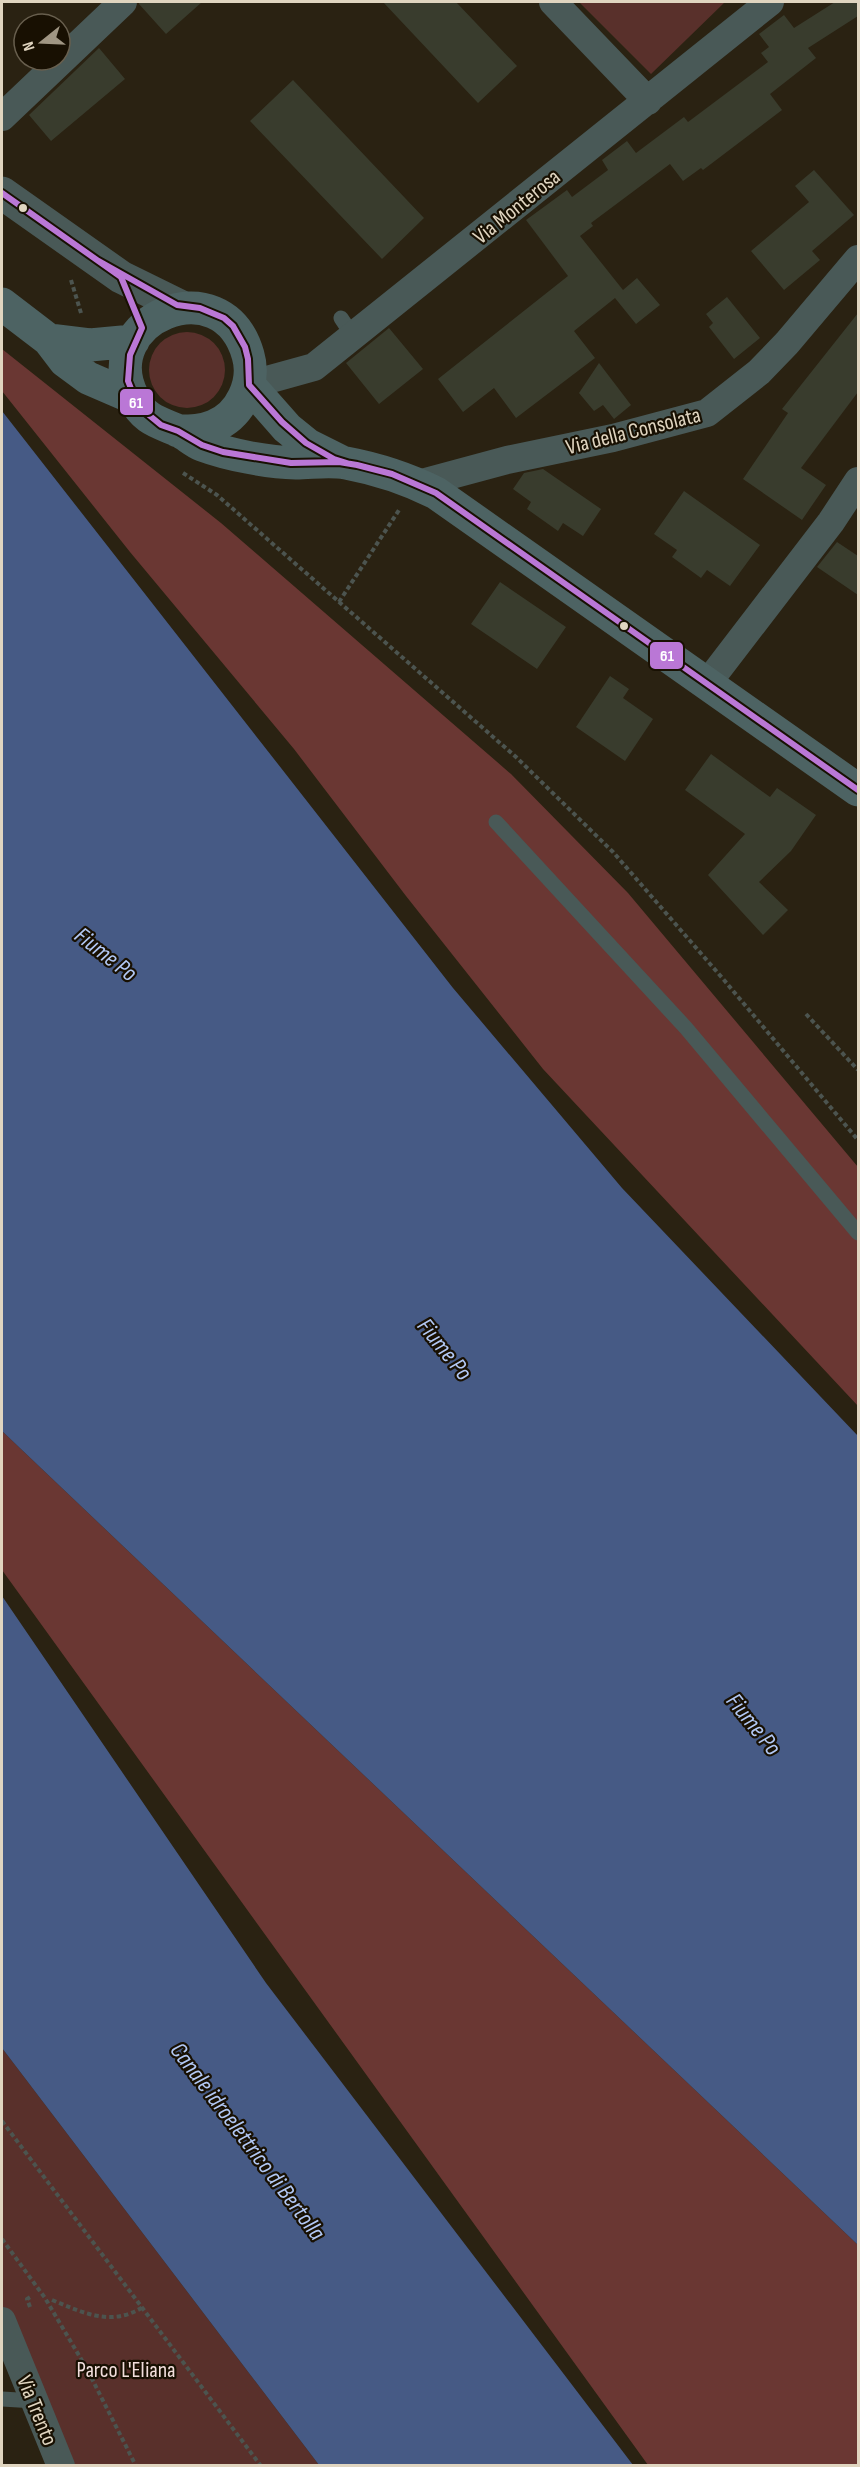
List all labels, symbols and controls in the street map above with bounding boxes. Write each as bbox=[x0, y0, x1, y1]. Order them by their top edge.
north arrow bbox=[12, 12, 72, 72]
text: N bbox=[19, 39, 40, 53]
street label: Via Monterosa bbox=[468, 164, 566, 251]
unlabelled marker bbox=[17, 202, 29, 214]
line badge: 61 bbox=[119, 388, 154, 416]
text: 61 bbox=[129, 394, 144, 413]
street label: Via della Consolata bbox=[563, 402, 703, 461]
unlabelled marker bbox=[618, 620, 630, 632]
line badge: 61 bbox=[649, 641, 684, 670]
text: 61 bbox=[660, 647, 675, 666]
water label: Fiume Po bbox=[69, 921, 143, 988]
water label: Fiume Po bbox=[411, 1312, 478, 1386]
water label: Fiume Po bbox=[720, 1687, 787, 1761]
water label: Canale idroelettrico di Bertolla bbox=[164, 2037, 332, 2246]
park label: Parco L'Eliana bbox=[76, 2357, 176, 2384]
street label: Via Trento bbox=[10, 2372, 63, 2450]

